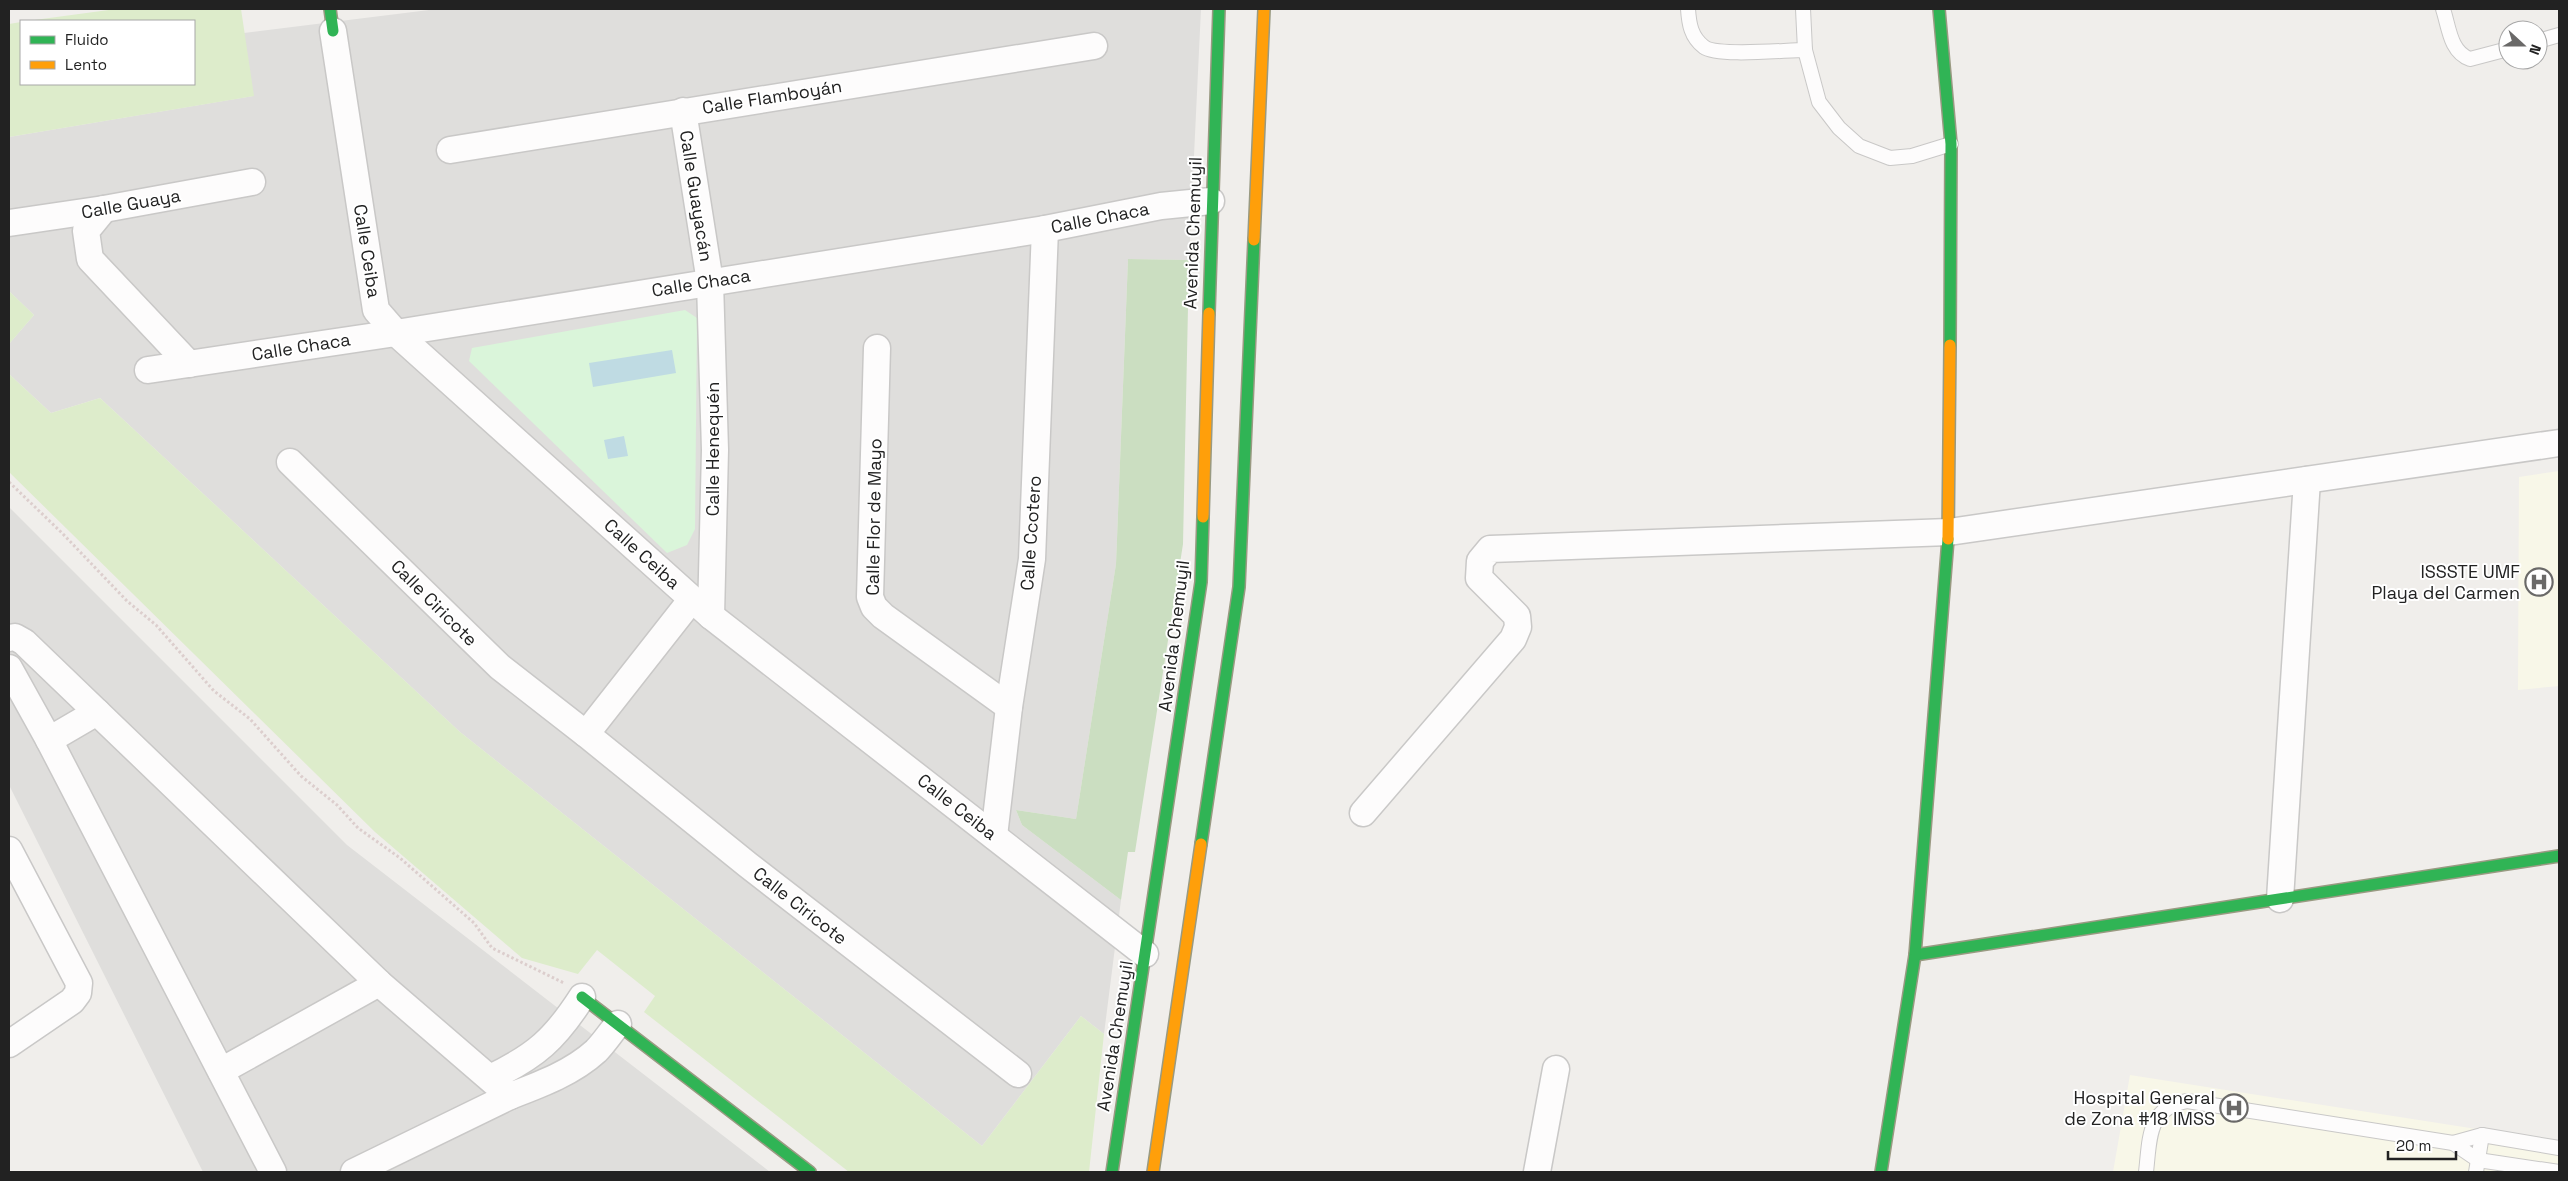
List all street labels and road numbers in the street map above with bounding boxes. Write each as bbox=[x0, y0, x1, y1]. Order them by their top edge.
street label: Calle Flamboyán bbox=[700, 74, 843, 119]
street label: Calle Guayacán bbox=[675, 129, 718, 263]
street label: Avenida Chemuyil bbox=[1178, 156, 1207, 310]
street label: Calle Guaya bbox=[79, 183, 182, 224]
street label: Calle Chaca bbox=[1049, 197, 1151, 238]
street label: Calle Ceiba bbox=[349, 202, 386, 299]
street label: Calle Chaca bbox=[650, 263, 752, 302]
street label: Calle Chaca bbox=[250, 327, 352, 366]
street label: Calle Henequén bbox=[701, 382, 724, 516]
street label: Calle Flor de Mayo bbox=[861, 438, 886, 596]
street label: Calle Ccotero bbox=[1015, 475, 1046, 591]
street label: Calle Ceiba bbox=[599, 513, 685, 594]
street label: Calle Ciricote bbox=[386, 554, 483, 651]
street label: Avenida Chemuyil bbox=[1153, 559, 1194, 713]
street label: Calle Ceiba bbox=[913, 768, 1002, 845]
street label: Calle Ciricote bbox=[749, 862, 852, 950]
street label: Avenida Chemuyil bbox=[1091, 959, 1138, 1113]

